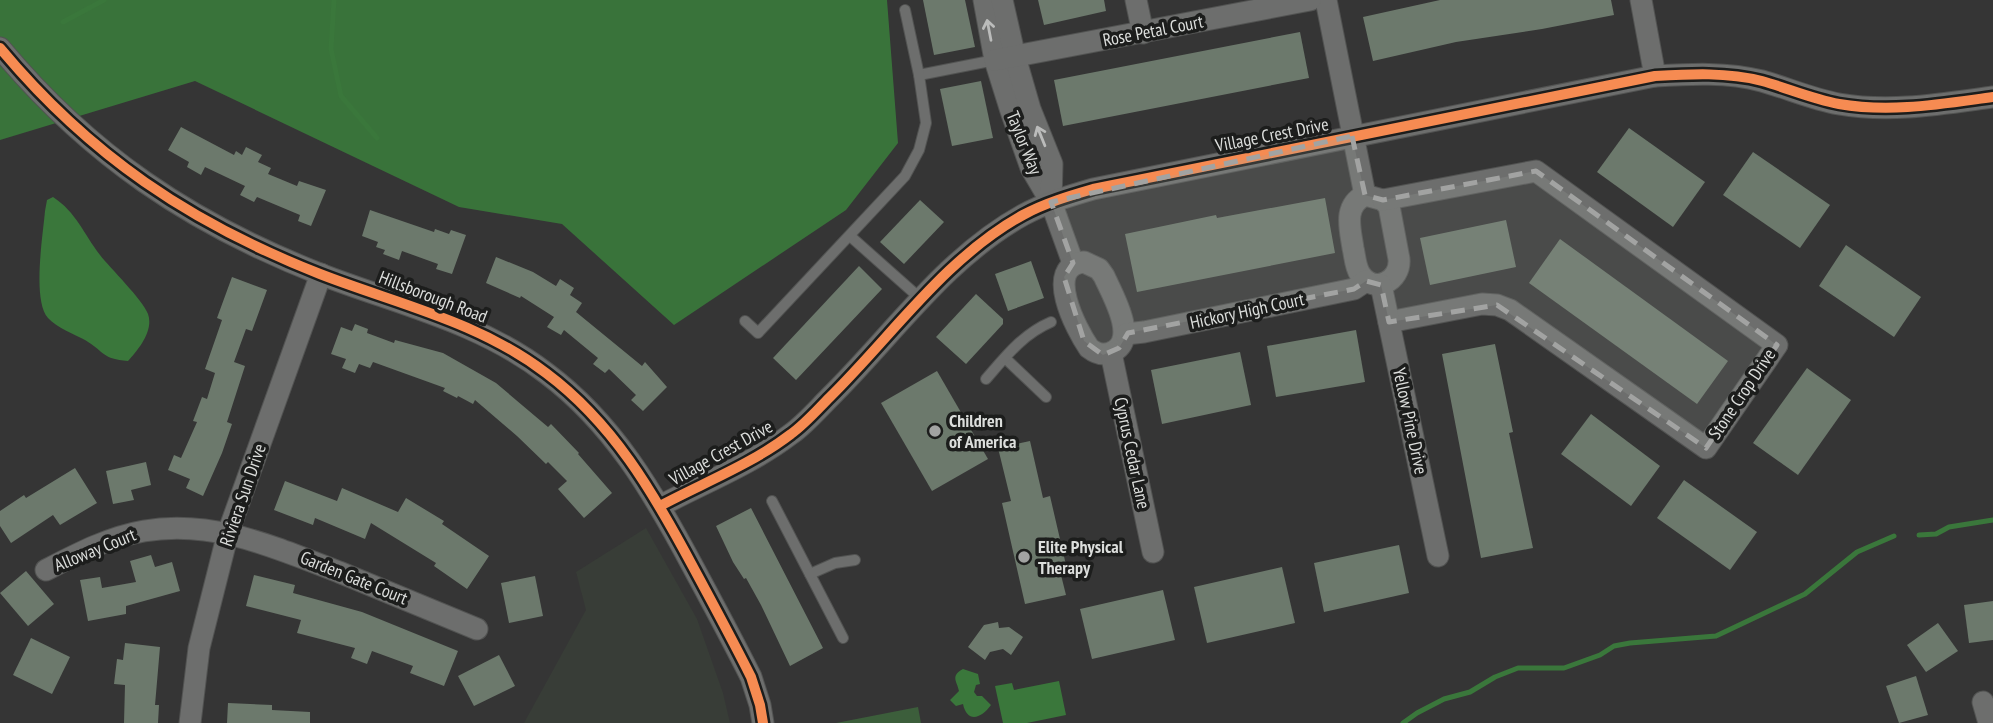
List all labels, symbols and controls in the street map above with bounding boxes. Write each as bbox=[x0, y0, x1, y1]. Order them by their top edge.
street label: Rose Petal Court bbox=[1101, 9, 1205, 52]
one-way arrow bbox=[982, 19, 996, 42]
street label: Taylor Way bbox=[1001, 108, 1048, 178]
street label: Village Crest Drive bbox=[1212, 112, 1330, 157]
one-way arrow bbox=[1034, 126, 1047, 148]
street label: Hillsborough Road bbox=[376, 265, 491, 328]
street label: Hickory High Court bbox=[1188, 287, 1306, 334]
street label: Stone Crop Drive bbox=[1703, 344, 1780, 443]
street label: Yellow Pine Drive bbox=[1388, 366, 1433, 476]
street label: Cyprus Cedar Lane bbox=[1109, 395, 1156, 511]
place label: Children of America bbox=[949, 409, 1016, 453]
street label: Village Crest Drive bbox=[664, 415, 777, 491]
marker: Children of America bbox=[927, 423, 943, 439]
street label: Riviera Sun Drive bbox=[214, 441, 271, 549]
street label: Alloway Court bbox=[51, 523, 139, 576]
place label: Elite Physical Therapy bbox=[1038, 535, 1124, 579]
street label: Garden Gate Court bbox=[297, 546, 411, 610]
marker: Elite Physical Therapy bbox=[1016, 549, 1032, 565]

